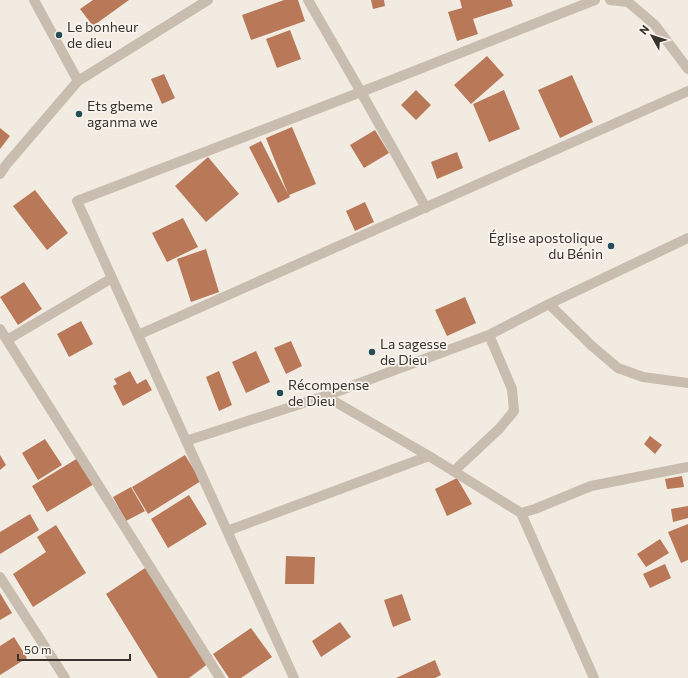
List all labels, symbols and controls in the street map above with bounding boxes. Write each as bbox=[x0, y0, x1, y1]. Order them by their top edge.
north arrow bbox=[632, 16, 672, 56]
place label: Le bonheur de dieu bbox=[67, 18, 139, 51]
text: N bbox=[636, 22, 651, 37]
marker: Le bonheur de dieu bbox=[54, 30, 64, 40]
place label: Ets gbeme aganma we bbox=[87, 97, 158, 130]
marker: Ets gbeme aganma we bbox=[74, 109, 84, 119]
place label: Église apostolique du Bénin bbox=[489, 229, 603, 262]
marker: Église apostolique du Bénin bbox=[606, 241, 616, 251]
place label: La sagesse de Dieu bbox=[380, 335, 447, 368]
marker: La sagesse de Dieu bbox=[367, 347, 377, 357]
place label: Récompense de Dieu bbox=[288, 376, 369, 409]
marker: Récompense de Dieu bbox=[275, 388, 285, 398]
scale bar bbox=[18, 636, 130, 662]
text: 50 m bbox=[24, 642, 52, 656]

